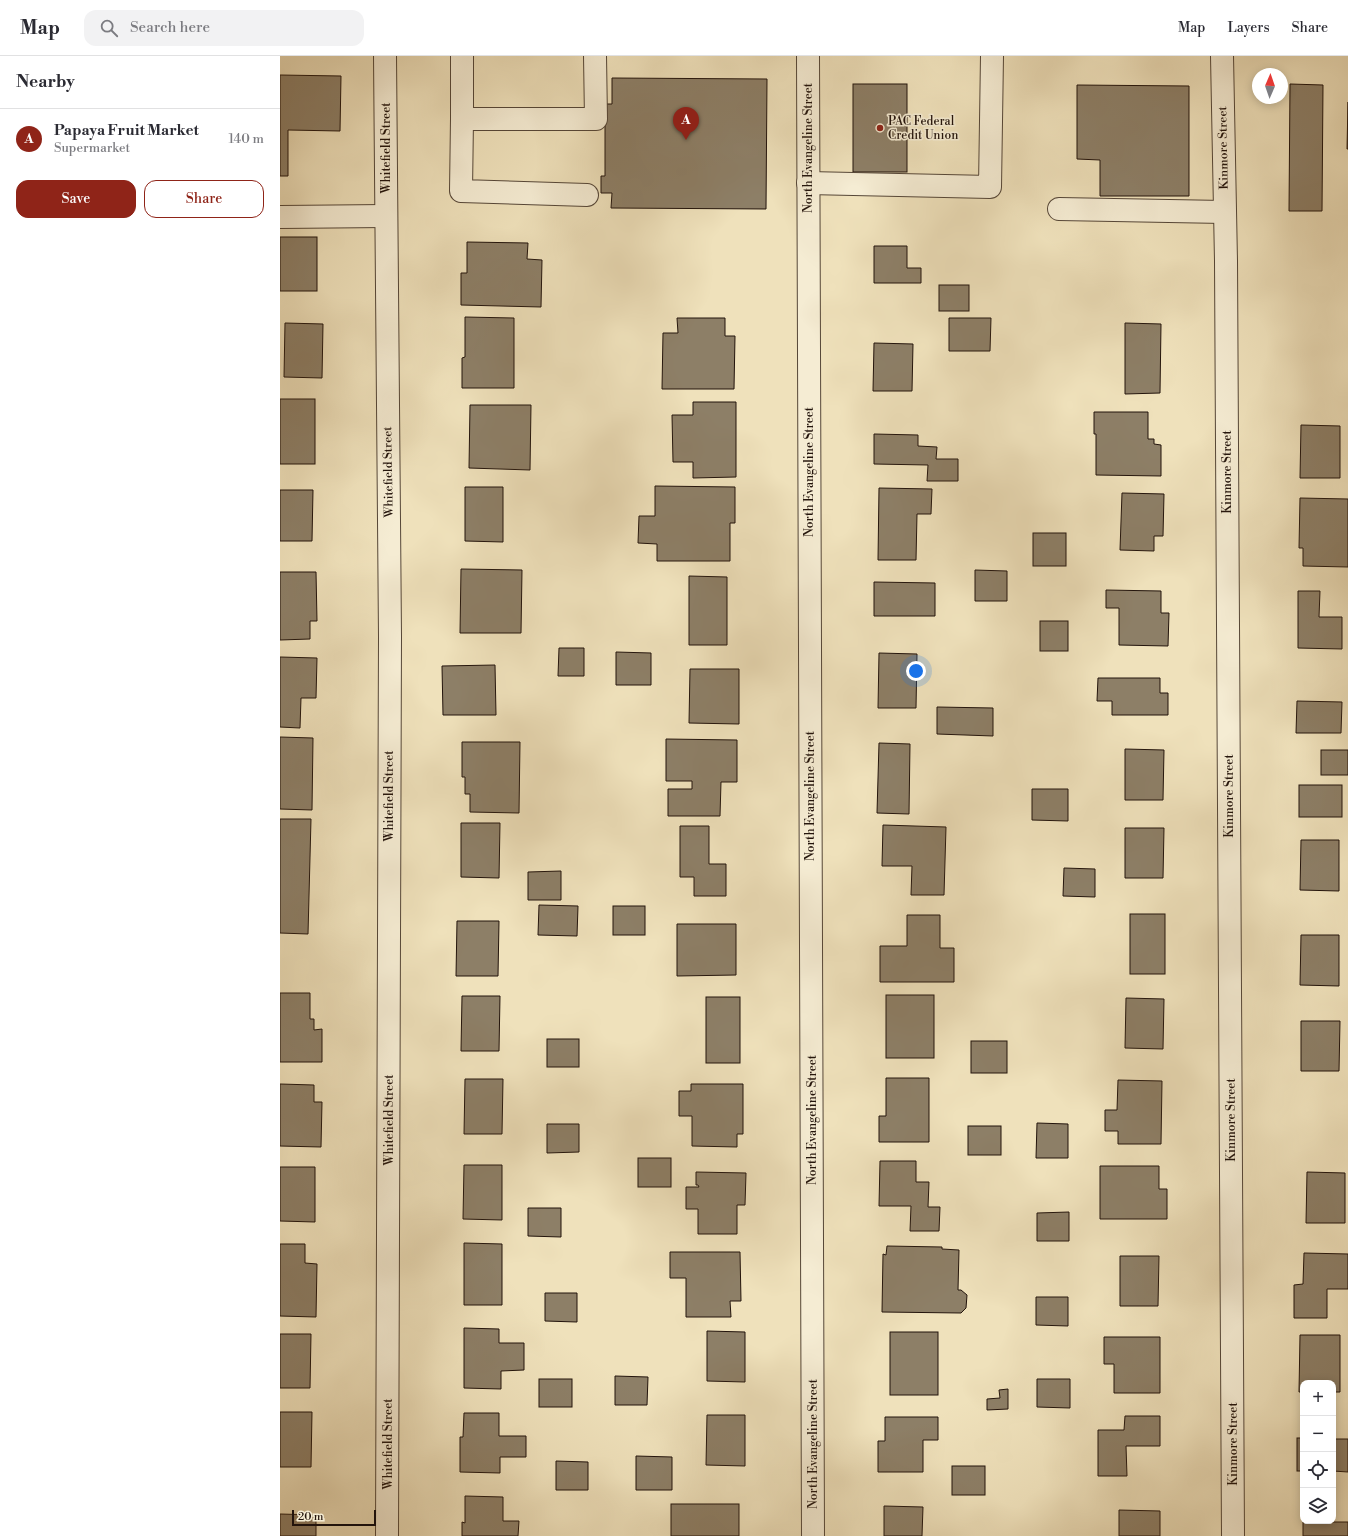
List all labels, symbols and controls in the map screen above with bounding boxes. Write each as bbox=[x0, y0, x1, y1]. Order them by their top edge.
search box bbox=[84, 10, 364, 46]
text: Map bbox=[20, 16, 60, 40]
icon: search bbox=[98, 17, 120, 39]
text: Search here bbox=[130, 18, 210, 37]
text: Map bbox=[1178, 19, 1205, 37]
text: Layers bbox=[1227, 19, 1270, 37]
text: Share bbox=[1292, 19, 1328, 37]
north arrow bbox=[1252, 68, 1288, 104]
text: Nearby bbox=[16, 71, 75, 93]
street label: North Evangeline Street bbox=[801, 82, 816, 213]
street label: Whitefield Street bbox=[379, 102, 394, 194]
street label: Kinmore Street bbox=[1215, 105, 1232, 190]
pin: A bbox=[673, 107, 699, 140]
place label: PAC Federal Credit Union bbox=[888, 114, 958, 143]
text: Papaya Fruit Market bbox=[54, 121, 199, 140]
marker: PAC Federal Credit Union bbox=[875, 123, 885, 133]
text: A bbox=[24, 131, 34, 147]
text: 140 m bbox=[228, 131, 264, 147]
text: Supermarket bbox=[54, 140, 130, 156]
button: Save bbox=[16, 180, 136, 218]
button: Share bbox=[144, 180, 264, 218]
street label: North Evangeline Street bbox=[802, 406, 817, 537]
street label: Whitefield Street bbox=[380, 426, 397, 519]
street label: Kinmore Street bbox=[1220, 430, 1235, 514]
your location bbox=[906, 661, 926, 681]
street label: North Evangeline Street bbox=[803, 730, 818, 861]
street label: Whitefield Street bbox=[382, 750, 397, 842]
street label: Kinmore Street bbox=[1222, 754, 1237, 838]
street label: North Evangeline Street bbox=[805, 1054, 820, 1185]
street label: Whitefield Street bbox=[382, 1074, 397, 1166]
street label: Kinmore Street bbox=[1224, 1078, 1239, 1162]
street label: North Evangeline Street bbox=[806, 1378, 821, 1509]
map controls bbox=[1300, 1380, 1336, 1524]
button: + bbox=[1300, 1380, 1336, 1416]
street label: Whitefield Street bbox=[381, 1398, 396, 1490]
street label: Kinmore Street bbox=[1226, 1402, 1241, 1486]
button: − bbox=[1300, 1416, 1336, 1452]
button: locate bbox=[1300, 1452, 1336, 1488]
button: layers bbox=[1300, 1488, 1336, 1524]
scale bar bbox=[292, 1508, 376, 1527]
text: 20 m bbox=[298, 1510, 323, 1524]

